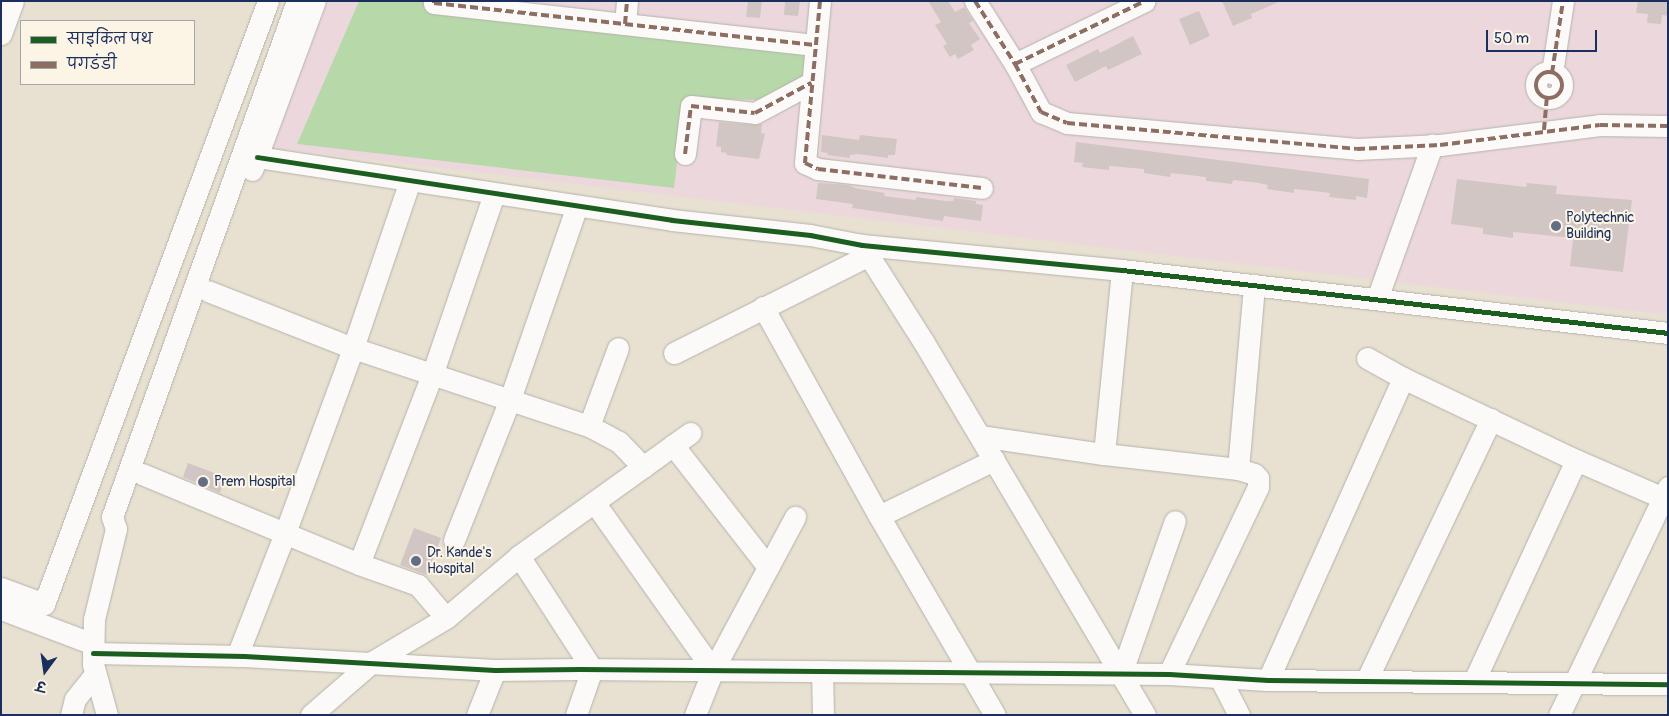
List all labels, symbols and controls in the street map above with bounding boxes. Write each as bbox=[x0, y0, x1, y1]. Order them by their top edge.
legend bbox=[20, 20, 195, 85]
scale bar bbox=[1489, 20, 1600, 52]
text: 50 m bbox=[1494, 29, 1529, 48]
text: साइकिल पथ bbox=[67, 30, 153, 49]
text: पगडंडी bbox=[67, 55, 117, 74]
place label: Polytechnic Building bbox=[1566, 210, 1634, 242]
marker: Polytechnic Building bbox=[1550, 220, 1562, 232]
place label: Prem Hospital bbox=[214, 474, 296, 490]
marker: Prem Hospital bbox=[196, 475, 210, 489]
place label: Dr. Kande's Hospital bbox=[427, 545, 491, 578]
marker: Dr. Kande's Hospital bbox=[409, 554, 423, 568]
north arrow bbox=[20, 646, 70, 696]
text: उ bbox=[35, 677, 48, 695]

